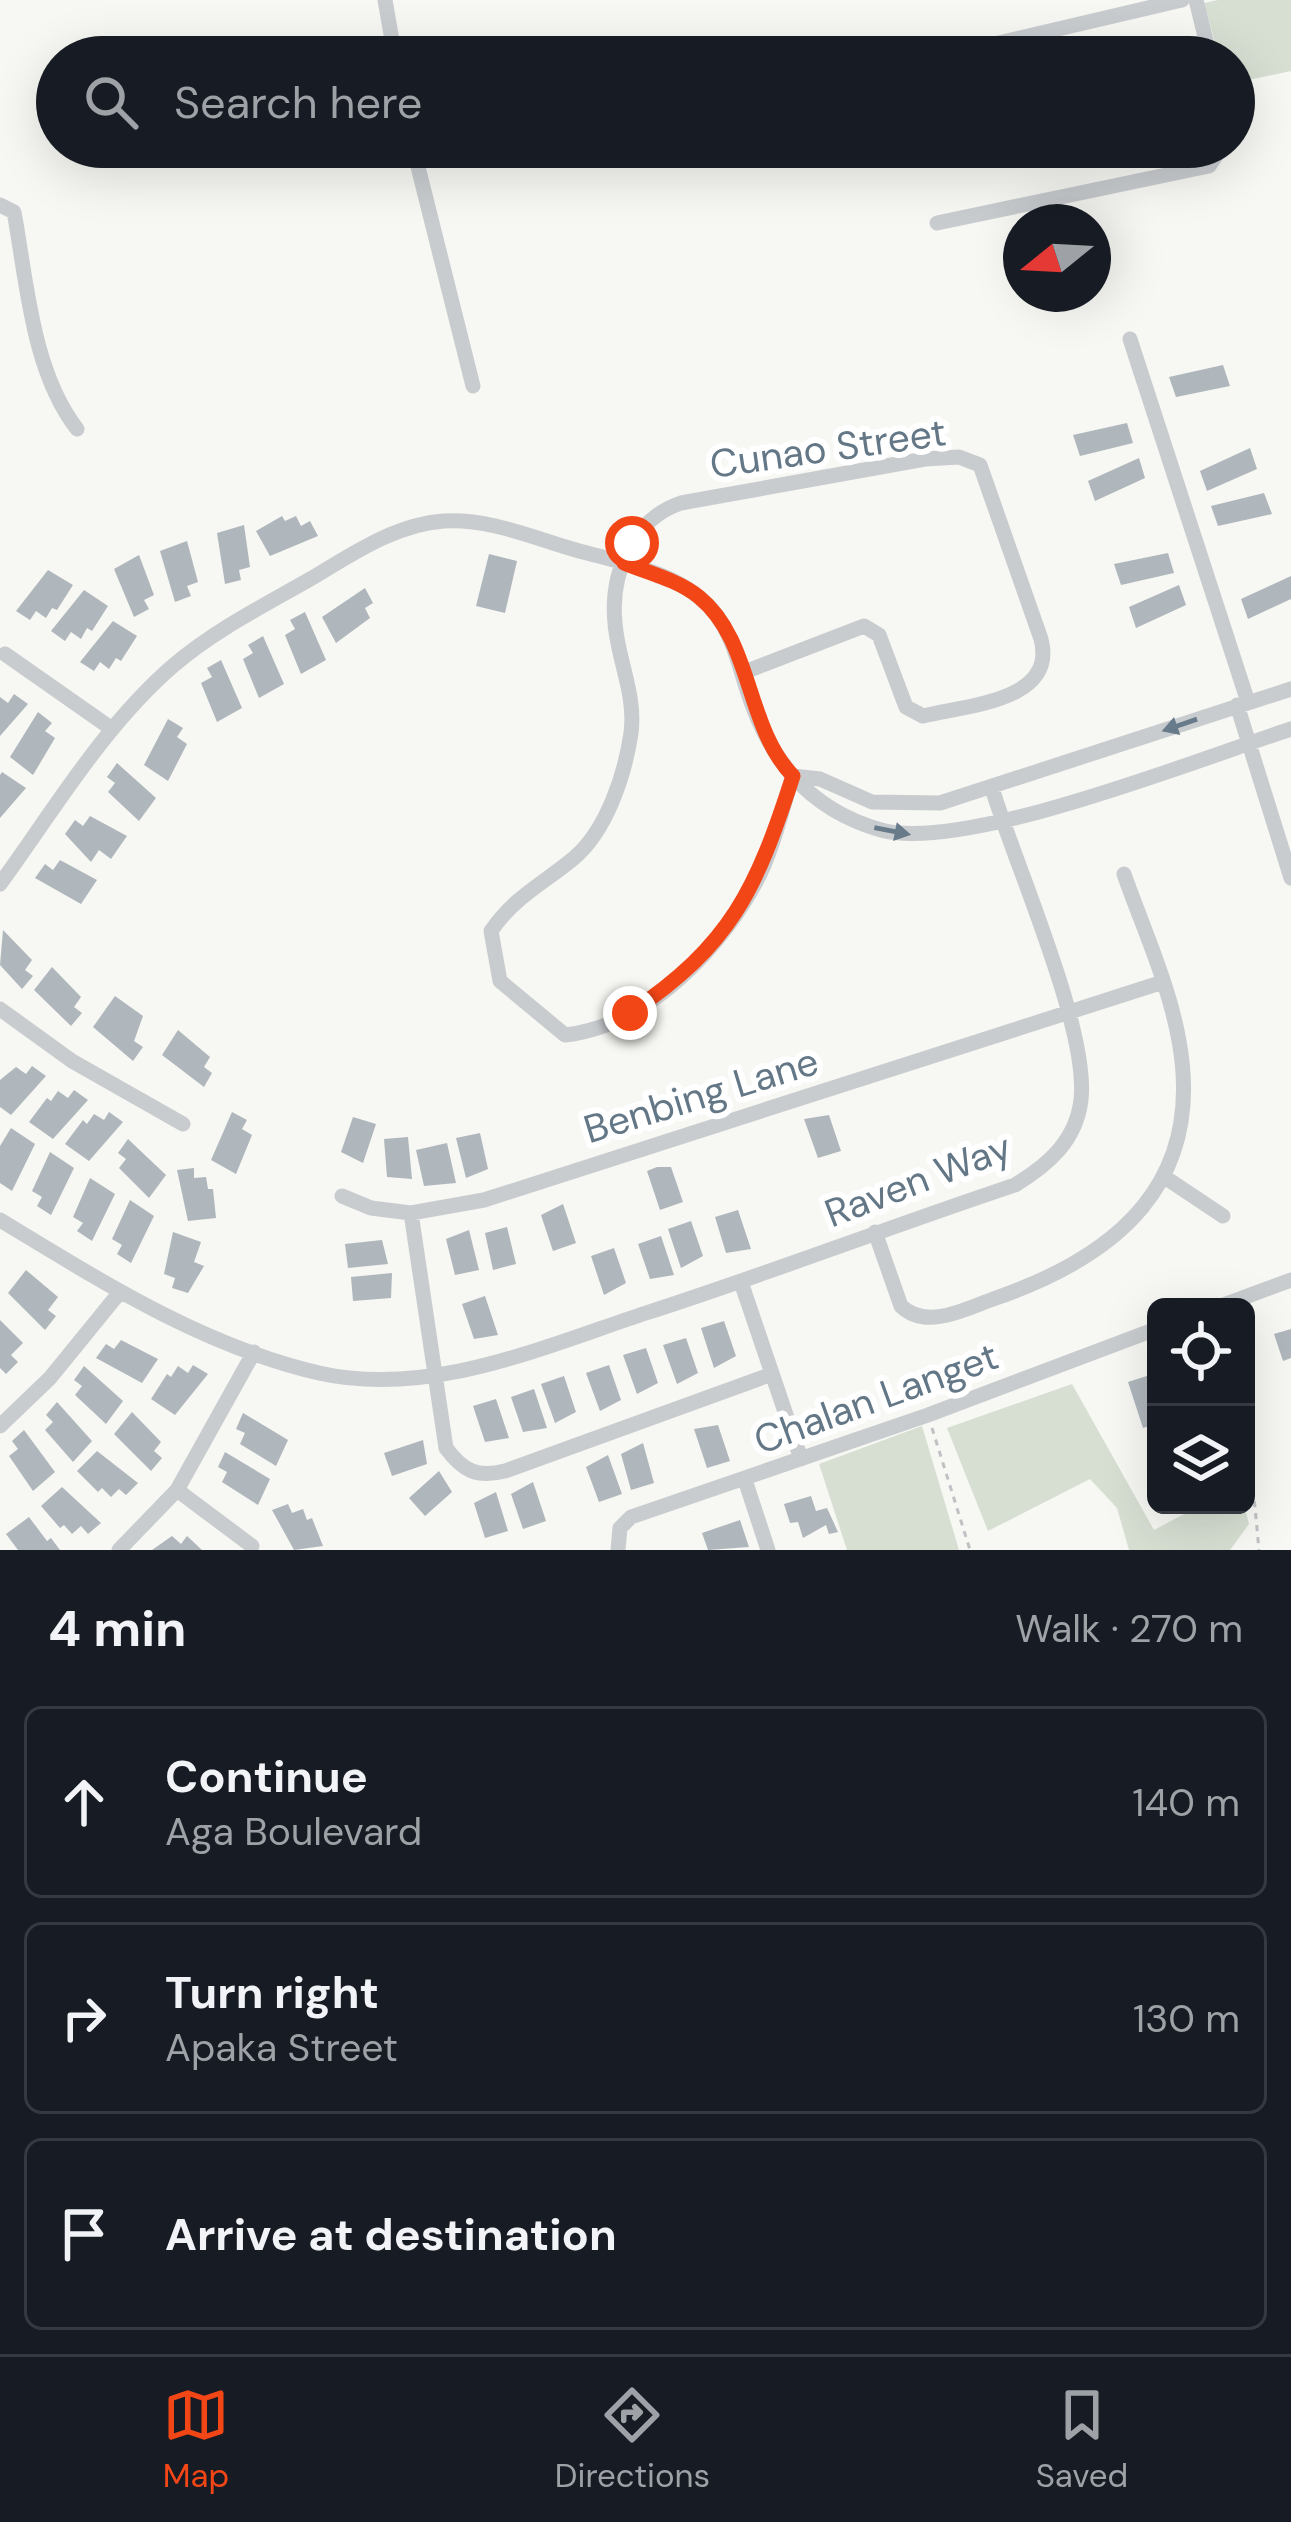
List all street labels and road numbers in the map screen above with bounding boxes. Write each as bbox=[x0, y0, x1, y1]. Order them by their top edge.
street label: Cunao Street bbox=[707, 406, 949, 490]
street label: Benbing Lane bbox=[578, 1035, 824, 1155]
street label: Raven Way bbox=[817, 1121, 1019, 1239]
street label: Chalan Langet bbox=[747, 1330, 1005, 1466]

